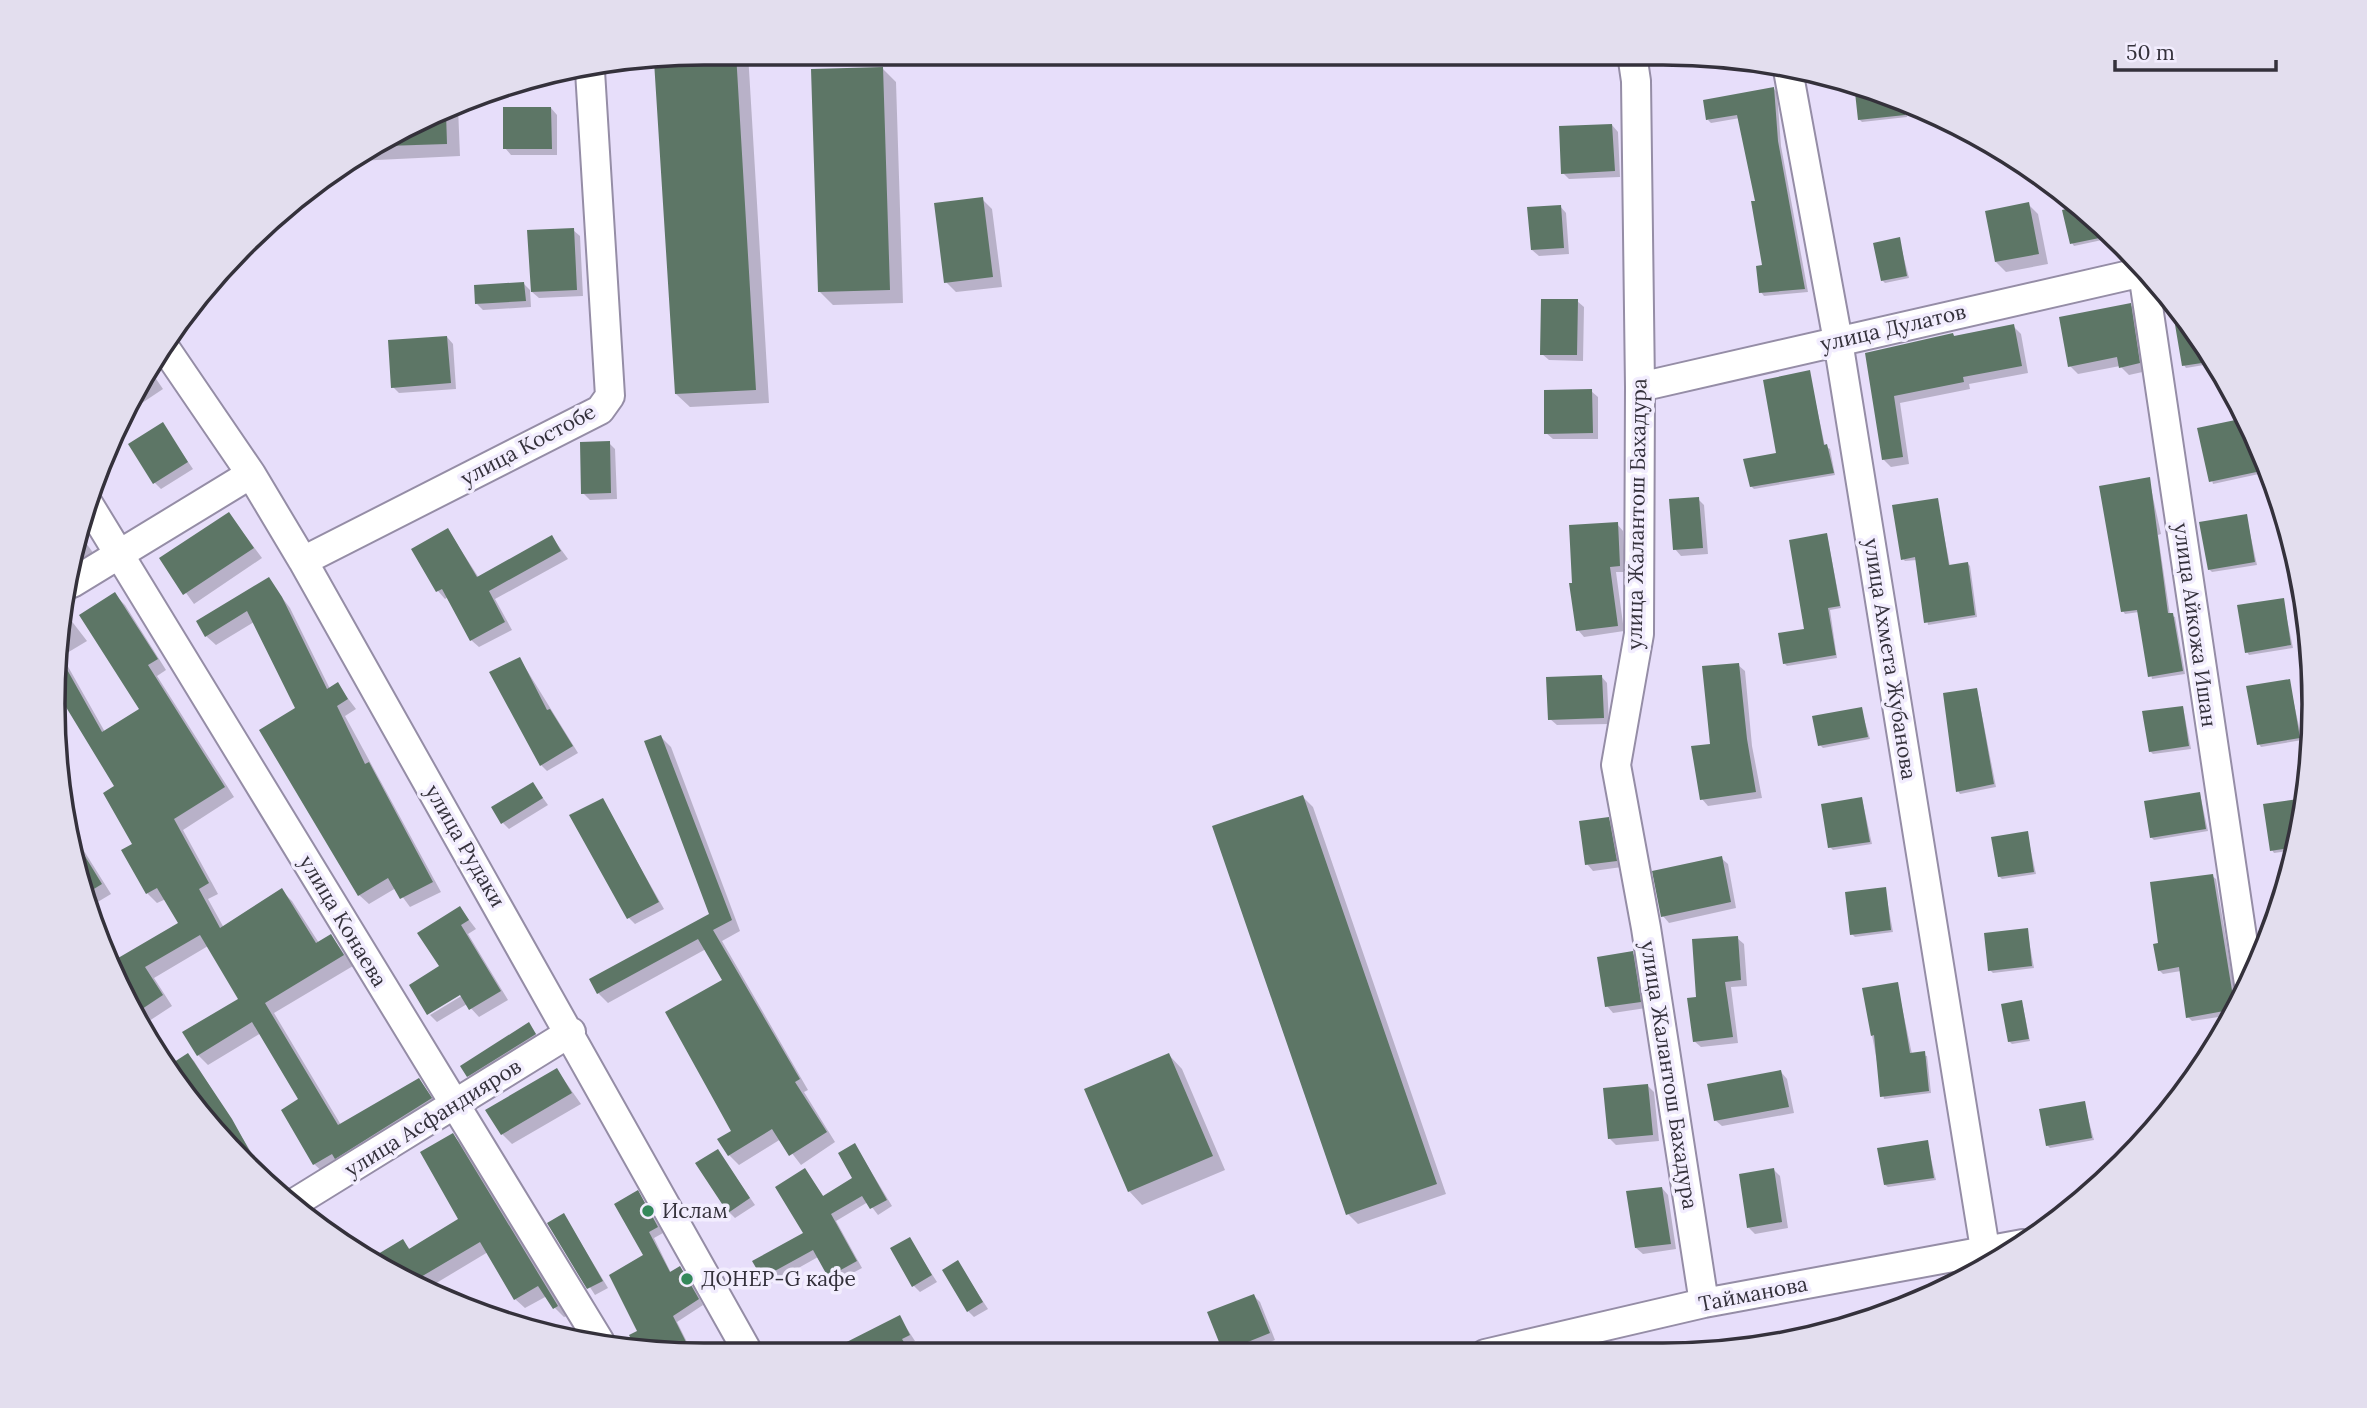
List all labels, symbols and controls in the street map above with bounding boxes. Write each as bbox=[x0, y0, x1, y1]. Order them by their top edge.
scale bar bbox=[2115, 28, 2276, 72]
text: 50 m bbox=[2126, 39, 2175, 66]
street label: улица Дулатов bbox=[1818, 298, 1968, 357]
street label: улица Жалантош Бахадура bbox=[1621, 378, 1652, 650]
street label: улица Костобе bbox=[456, 398, 600, 491]
street label: улица Айкожа Ишан bbox=[2168, 521, 2223, 729]
street label: улица Ахмета Жубанова bbox=[1858, 536, 1923, 782]
street label: улица Рудаки bbox=[419, 779, 511, 912]
street label: улица Конаева bbox=[293, 850, 394, 992]
street label: улица Жалантош Бахадура bbox=[1635, 939, 1704, 1211]
street label: улица Асфандияров bbox=[339, 1052, 526, 1183]
place label: Ислам bbox=[662, 1197, 728, 1224]
marker: Ислам bbox=[640, 1203, 656, 1219]
place label: ДОНЕР-G кафе bbox=[701, 1265, 856, 1292]
street label: Тайманова bbox=[1696, 1270, 1810, 1317]
marker: ДОНЕР-G кафе bbox=[679, 1271, 695, 1287]

